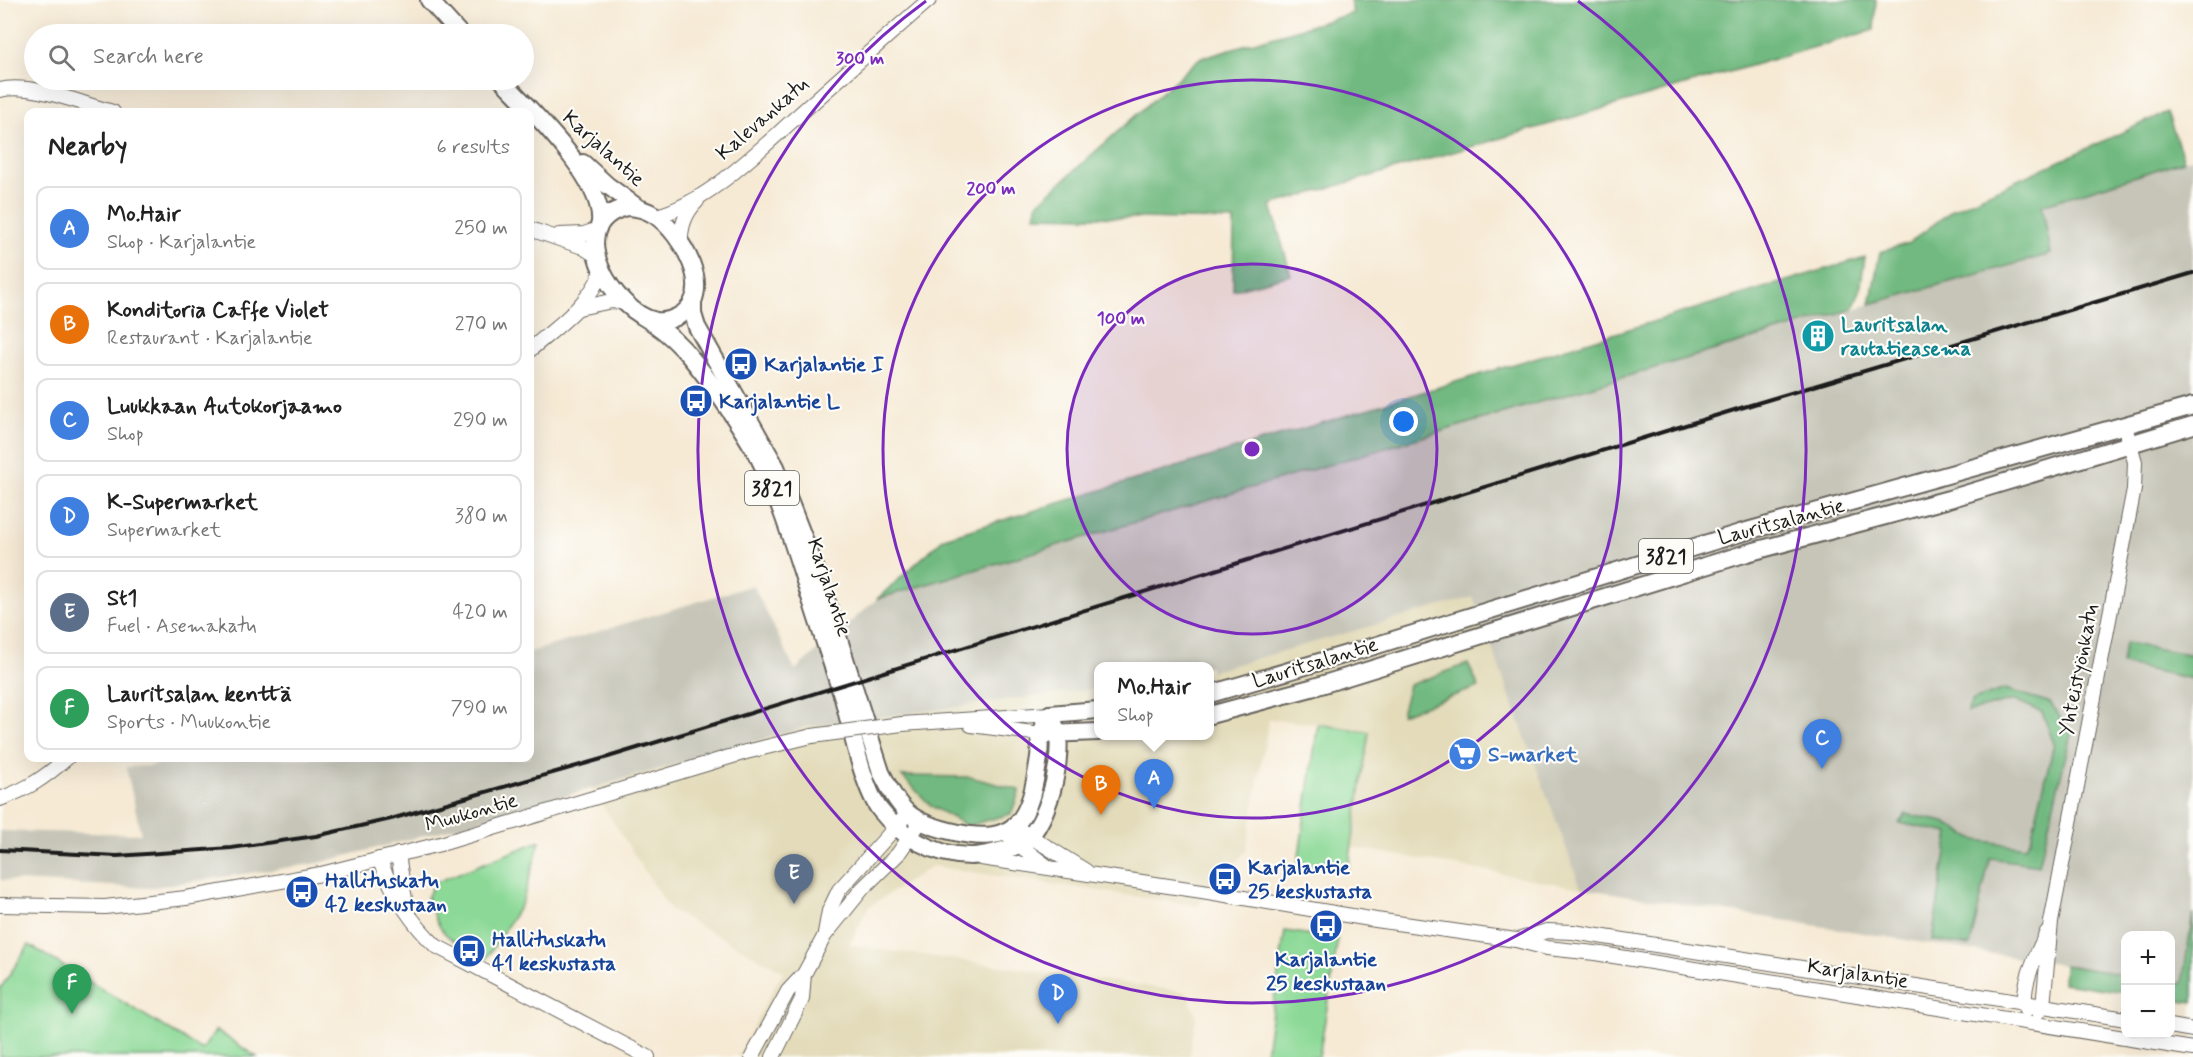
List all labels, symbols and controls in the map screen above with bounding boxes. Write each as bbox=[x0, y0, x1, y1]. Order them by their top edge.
search box bbox=[24, 24, 534, 90]
icon: search bbox=[45, 41, 78, 74]
text: Search here bbox=[93, 43, 204, 71]
text: 300 m bbox=[836, 47, 884, 71]
street label: Kalevankatu bbox=[710, 71, 815, 167]
street label: Karjalantie bbox=[556, 104, 651, 193]
text: Nearby bbox=[48, 130, 127, 164]
text: 6 results bbox=[437, 134, 510, 161]
text: 200 m bbox=[966, 177, 1016, 201]
text: Mo.Hair bbox=[107, 201, 181, 229]
text: A bbox=[63, 215, 76, 242]
text: 250 m bbox=[454, 215, 508, 242]
text: Shop · Karjalantie bbox=[107, 229, 256, 256]
text: Konditoria Caffe Violet bbox=[107, 297, 329, 325]
text: 100 m bbox=[1097, 307, 1145, 331]
text: B bbox=[63, 311, 76, 338]
text: 270 m bbox=[455, 311, 508, 338]
place label: Lauritsalan rautatieasema bbox=[1841, 311, 1971, 363]
building icon: Lauritsalan rautatieasema bbox=[1800, 318, 1836, 354]
text: Restaurant · Karjalantie bbox=[107, 325, 312, 352]
bus stop icon: Karjalantie I bbox=[723, 346, 759, 382]
place label: Karjalantie I bbox=[764, 351, 885, 379]
bus stop icon: Karjalantie L bbox=[678, 383, 714, 419]
place label: Karjalantie L bbox=[719, 388, 841, 416]
text: Luukkaan Autokorjaamo bbox=[107, 393, 342, 421]
text: C bbox=[62, 407, 77, 434]
text: 290 m bbox=[453, 407, 508, 434]
your location bbox=[1389, 407, 1418, 436]
text: Shop bbox=[107, 421, 144, 448]
centre of rings bbox=[1242, 439, 1262, 459]
road number: 3821 bbox=[745, 471, 799, 505]
text: K-Supermarket bbox=[107, 489, 258, 517]
street label: Lauritsalantie bbox=[1715, 492, 1848, 552]
text: D bbox=[63, 503, 76, 530]
text: 380 m bbox=[455, 503, 508, 530]
text: Supermarket bbox=[107, 517, 221, 544]
street label: Karjalantie bbox=[800, 534, 858, 640]
road number: 3821 bbox=[1639, 539, 1693, 573]
text: St1 bbox=[107, 585, 137, 613]
text: E bbox=[64, 599, 75, 626]
text: 420 m bbox=[452, 599, 508, 626]
street label: Yhteistyönkatu bbox=[2052, 602, 2106, 739]
text: Fuel · Asemakatu bbox=[107, 613, 257, 640]
street label: Lauritsalantie bbox=[1249, 631, 1382, 695]
popup bbox=[1094, 662, 1214, 740]
text: Mo.Hair bbox=[1117, 674, 1191, 702]
text: Lauritsalan kenttä bbox=[107, 681, 292, 709]
text: F bbox=[64, 695, 75, 722]
text: 790 m bbox=[451, 695, 508, 722]
text: Shop bbox=[1117, 702, 1154, 729]
text: Sports · Muukontie bbox=[107, 709, 271, 736]
pin: C bbox=[1802, 720, 1842, 769]
supermarket icon: S-market bbox=[1447, 736, 1483, 772]
place label: S-market bbox=[1488, 741, 1578, 769]
pin: A bbox=[1134, 760, 1174, 809]
pin: B bbox=[1082, 766, 1120, 815]
street label: Muukontie bbox=[422, 786, 521, 840]
pin: E bbox=[774, 854, 814, 904]
place label: Karjalantie 25 keskustasta bbox=[1248, 854, 1372, 906]
bus stop icon: Karjalantie 25 keskustasta bbox=[1207, 861, 1243, 897]
place label: Hallituskatu 42 keskustaan bbox=[325, 867, 447, 919]
bus stop icon: Hallituskatu 42 keskustaan bbox=[284, 874, 320, 910]
bus stop icon: Karjalantie 25 keskustaan bbox=[1308, 908, 1344, 944]
place label: Hallituskatu 41 keskustasta bbox=[492, 926, 616, 978]
map controls bbox=[2121, 931, 2175, 1039]
button: + bbox=[2121, 931, 2175, 985]
bus stop icon: Hallituskatu 41 keskustasta bbox=[451, 933, 487, 969]
place label: Karjalantie 25 keskustaan bbox=[1266, 946, 1386, 998]
street label: Karjalantie bbox=[1805, 952, 1910, 996]
pin: F bbox=[52, 964, 92, 1014]
pin: D bbox=[1038, 974, 1078, 1024]
button: − bbox=[2121, 985, 2175, 1039]

